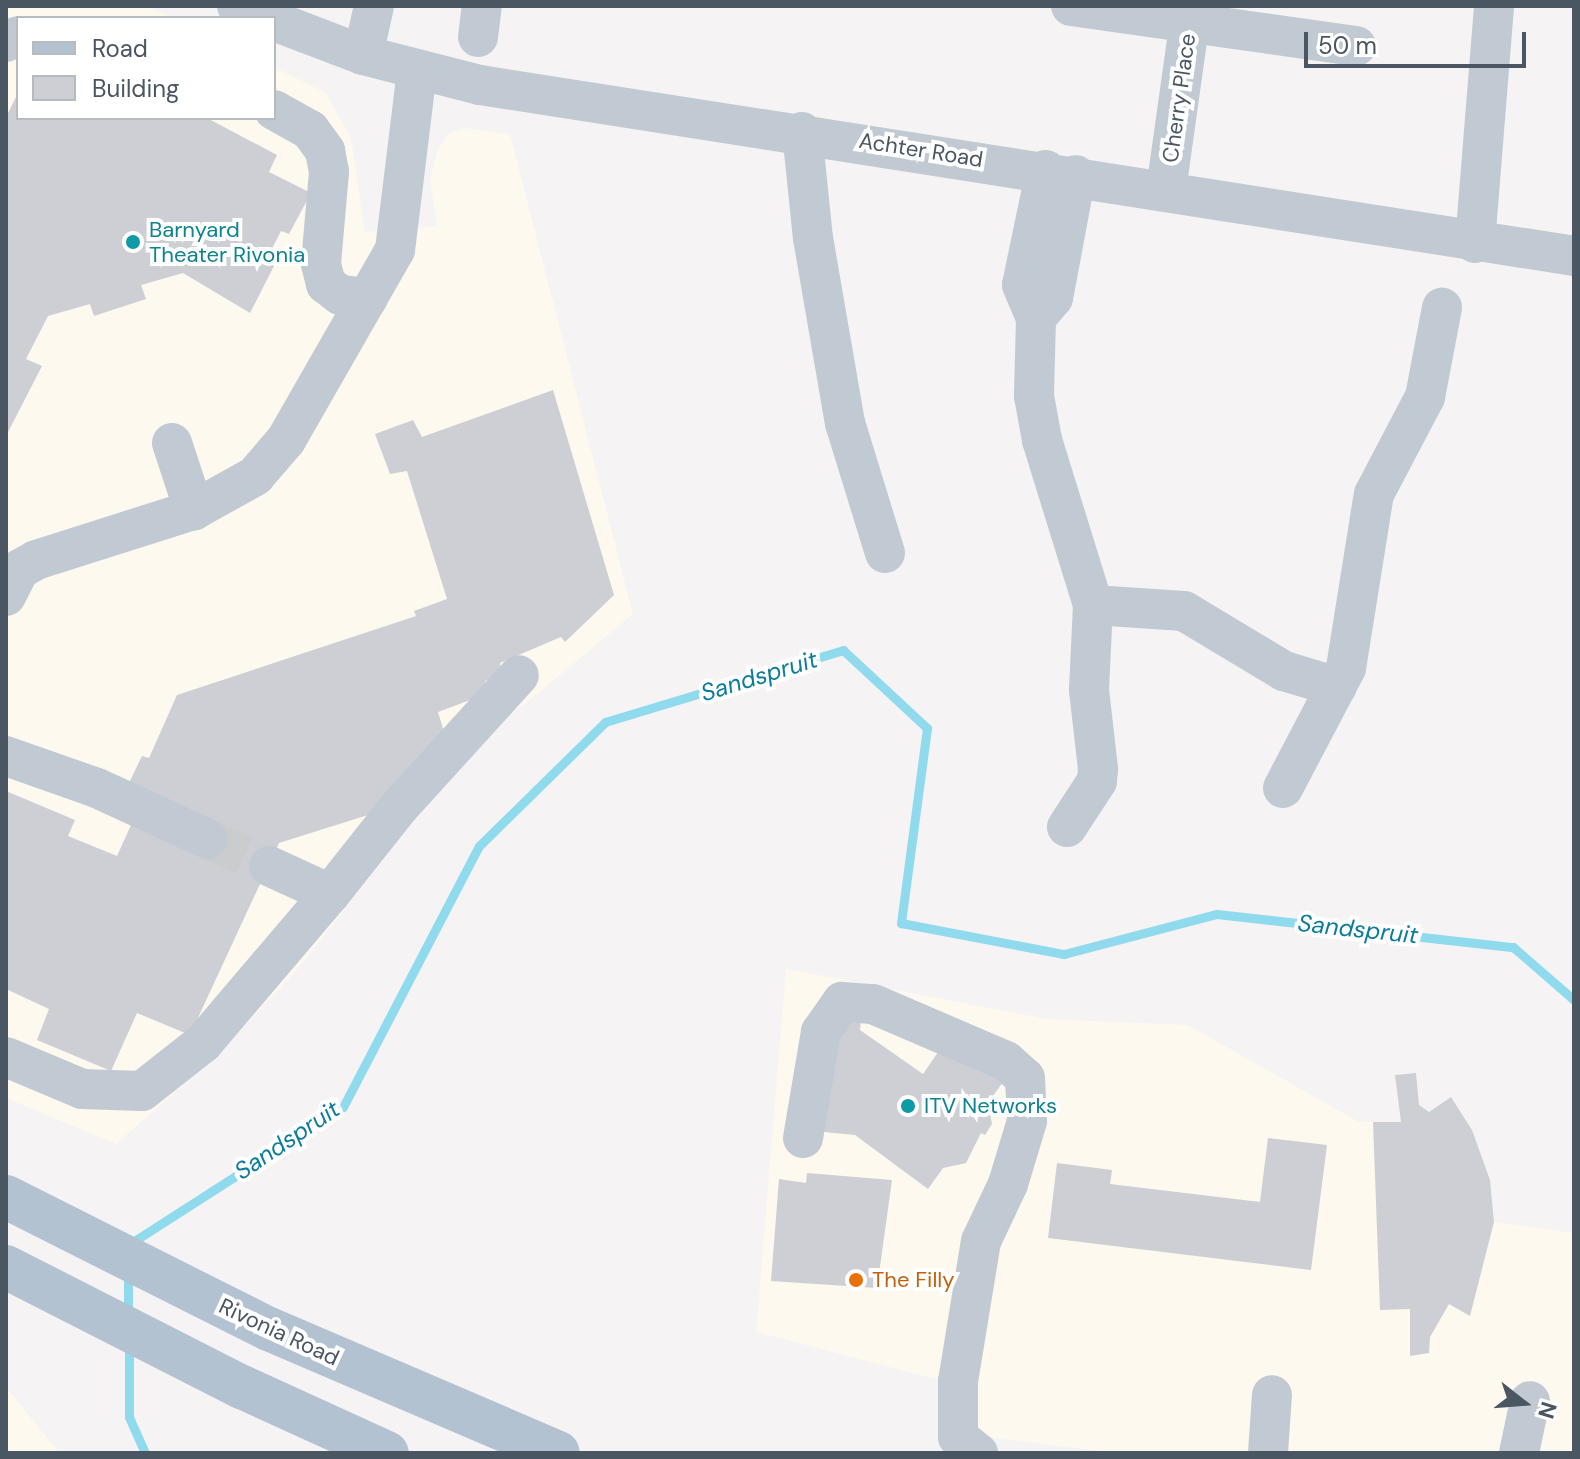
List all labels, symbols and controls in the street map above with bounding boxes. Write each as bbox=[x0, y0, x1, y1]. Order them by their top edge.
legend bbox=[16, 16, 276, 120]
scale bar bbox=[1308, 16, 1530, 66]
text: 50 m bbox=[1318, 30, 1377, 61]
street label: Cherry Place bbox=[1157, 32, 1201, 164]
text: Road bbox=[92, 33, 148, 64]
text: Building bbox=[92, 73, 179, 104]
street label: Achter Road bbox=[857, 127, 985, 173]
place label: Barnyard Theater Rivonia bbox=[149, 216, 305, 268]
marker: Barnyard Theater Rivonia bbox=[124, 233, 142, 251]
water label: Sandspruit bbox=[697, 645, 821, 707]
water label: Sandspruit bbox=[1296, 908, 1420, 950]
place label: ITV Networks bbox=[924, 1093, 1057, 1119]
water label: Sandspruit bbox=[229, 1094, 345, 1186]
marker: ITV Networks bbox=[899, 1097, 917, 1115]
place label: The Filly bbox=[872, 1267, 954, 1293]
marker: The Filly bbox=[847, 1271, 865, 1289]
street label: Rivonia Road bbox=[215, 1293, 343, 1371]
north arrow bbox=[1484, 1363, 1564, 1443]
text: N bbox=[1531, 1398, 1564, 1422]

